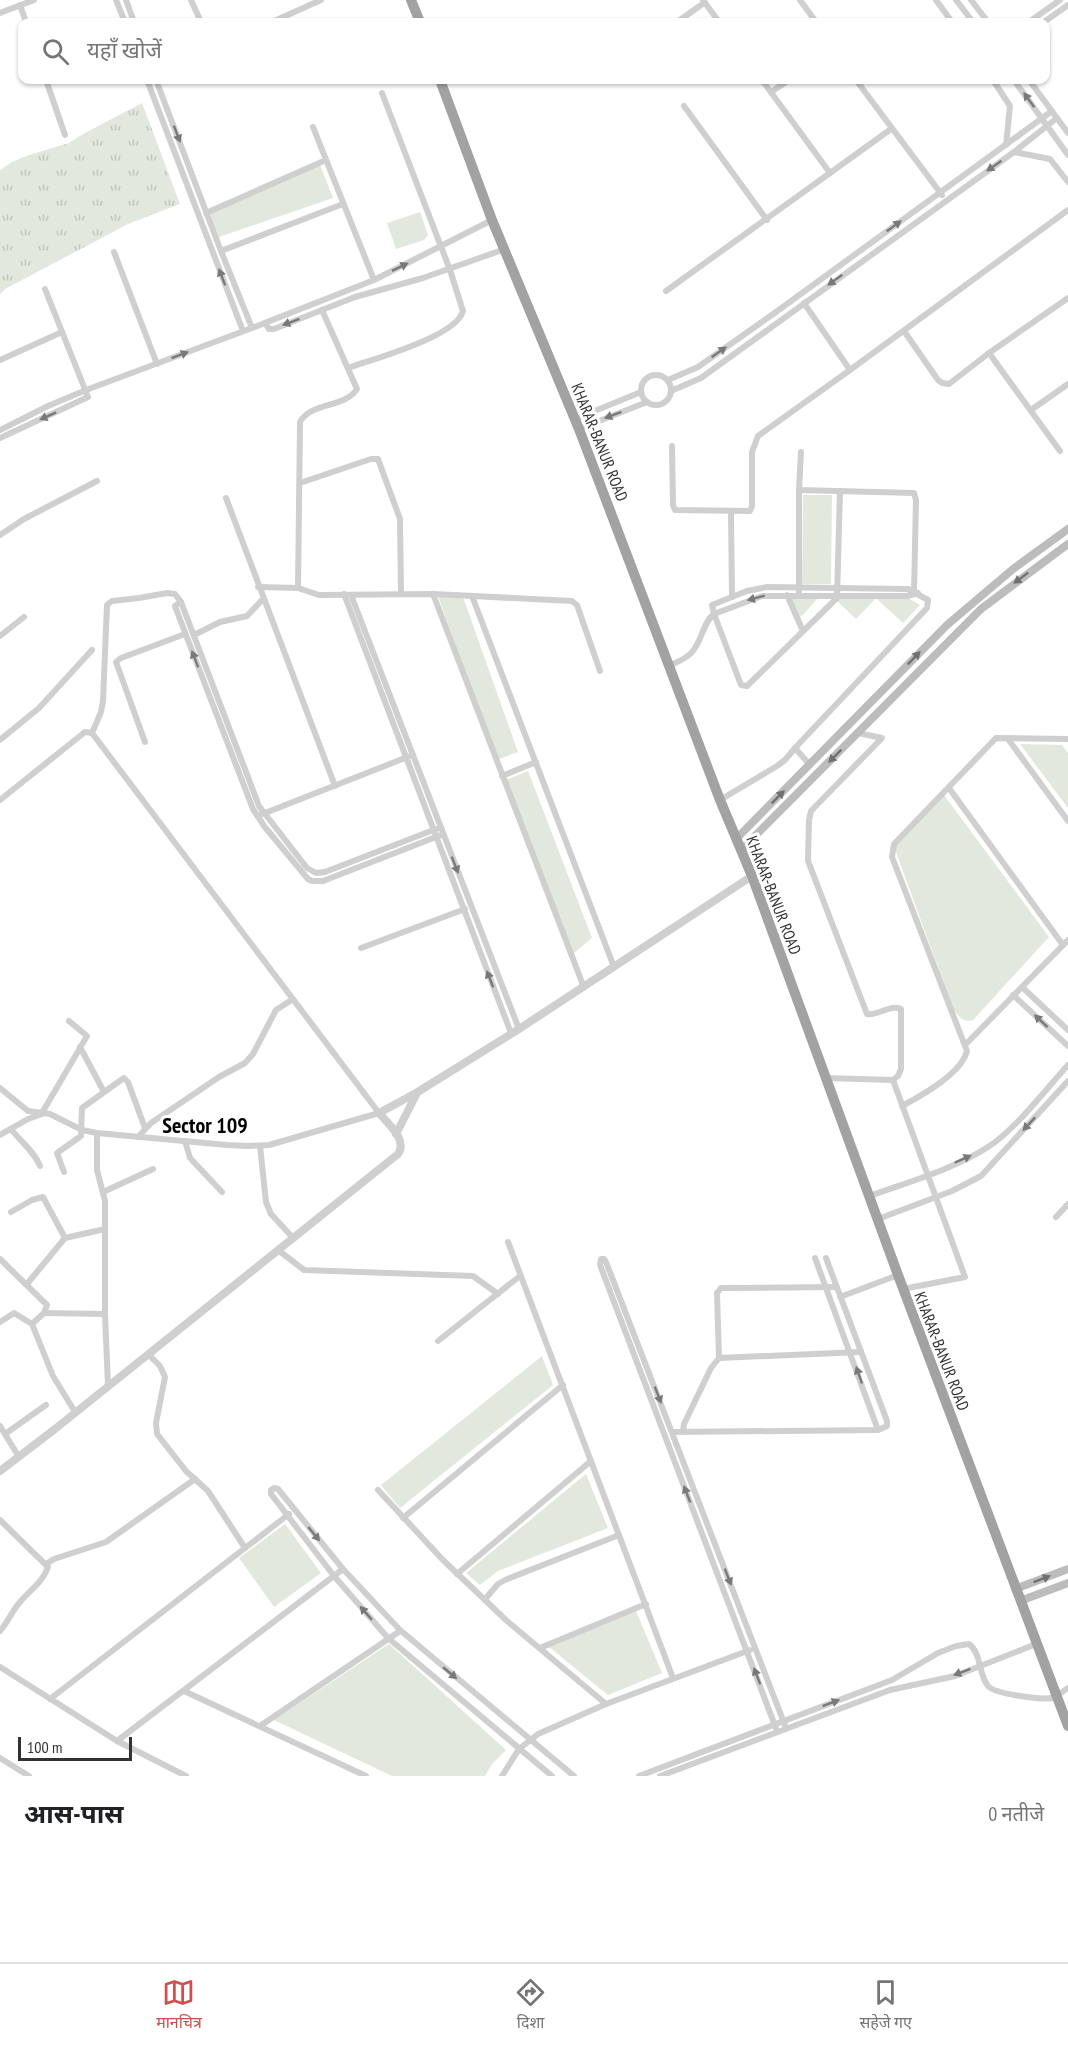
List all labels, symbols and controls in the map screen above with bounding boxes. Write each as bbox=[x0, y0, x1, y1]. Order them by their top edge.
search box bbox=[18, 18, 1050, 84]
icon: search bbox=[39, 35, 72, 68]
text: यहाँ खोजें bbox=[87, 36, 162, 64]
one-way arrow bbox=[1023, 93, 1035, 108]
one-way arrow bbox=[172, 125, 182, 143]
one-way arrow bbox=[986, 160, 1002, 172]
one-way arrow bbox=[886, 220, 902, 232]
one-way arrow bbox=[391, 262, 408, 271]
one-way arrow bbox=[217, 267, 227, 285]
one-way arrow bbox=[828, 274, 844, 286]
one-way arrow bbox=[281, 317, 299, 327]
one-way arrow bbox=[710, 346, 726, 358]
one-way arrow bbox=[171, 350, 189, 359]
street label: KHARAR-BANUR ROAD bbox=[567, 380, 633, 504]
one-way arrow bbox=[604, 411, 622, 421]
one-way arrow bbox=[39, 412, 57, 421]
one-way arrow bbox=[1013, 572, 1028, 584]
one-way arrow bbox=[746, 594, 764, 603]
one-way arrow bbox=[189, 650, 199, 668]
one-way arrow bbox=[907, 651, 921, 665]
one-way arrow bbox=[828, 749, 842, 763]
one-way arrow bbox=[771, 789, 785, 804]
street label: KHARAR-BANUR ROAD bbox=[742, 833, 806, 957]
one-way arrow bbox=[450, 856, 460, 874]
one-way arrow bbox=[485, 969, 495, 987]
one-way arrow bbox=[1034, 1014, 1048, 1028]
district label: Sector 109 bbox=[162, 1111, 248, 1139]
one-way arrow bbox=[1022, 1117, 1036, 1131]
one-way arrow bbox=[955, 1155, 972, 1164]
street label: KHARAR-BANUR ROAD bbox=[910, 1289, 974, 1413]
one-way arrow bbox=[853, 1366, 863, 1384]
one-way arrow bbox=[654, 1386, 663, 1404]
one-way arrow bbox=[682, 1484, 692, 1502]
one-way arrow bbox=[308, 1526, 321, 1542]
one-way arrow bbox=[724, 1568, 733, 1586]
one-way arrow bbox=[1033, 1573, 1051, 1583]
one-way arrow bbox=[359, 1605, 373, 1620]
one-way arrow bbox=[442, 1666, 457, 1679]
one-way arrow bbox=[751, 1667, 761, 1685]
one-way arrow bbox=[953, 1668, 971, 1678]
one-way arrow bbox=[822, 1697, 840, 1707]
scale bar bbox=[18, 1734, 132, 1762]
text: 100 m bbox=[27, 1737, 62, 1757]
text: आस-पास bbox=[24, 1797, 124, 1830]
text: 0 नतीजे bbox=[988, 1801, 1044, 1827]
tab: मानचित्र bbox=[156, 1976, 202, 2035]
tab: दिशा bbox=[514, 1976, 547, 2035]
tab: सहेजे गए bbox=[859, 1976, 912, 2035]

